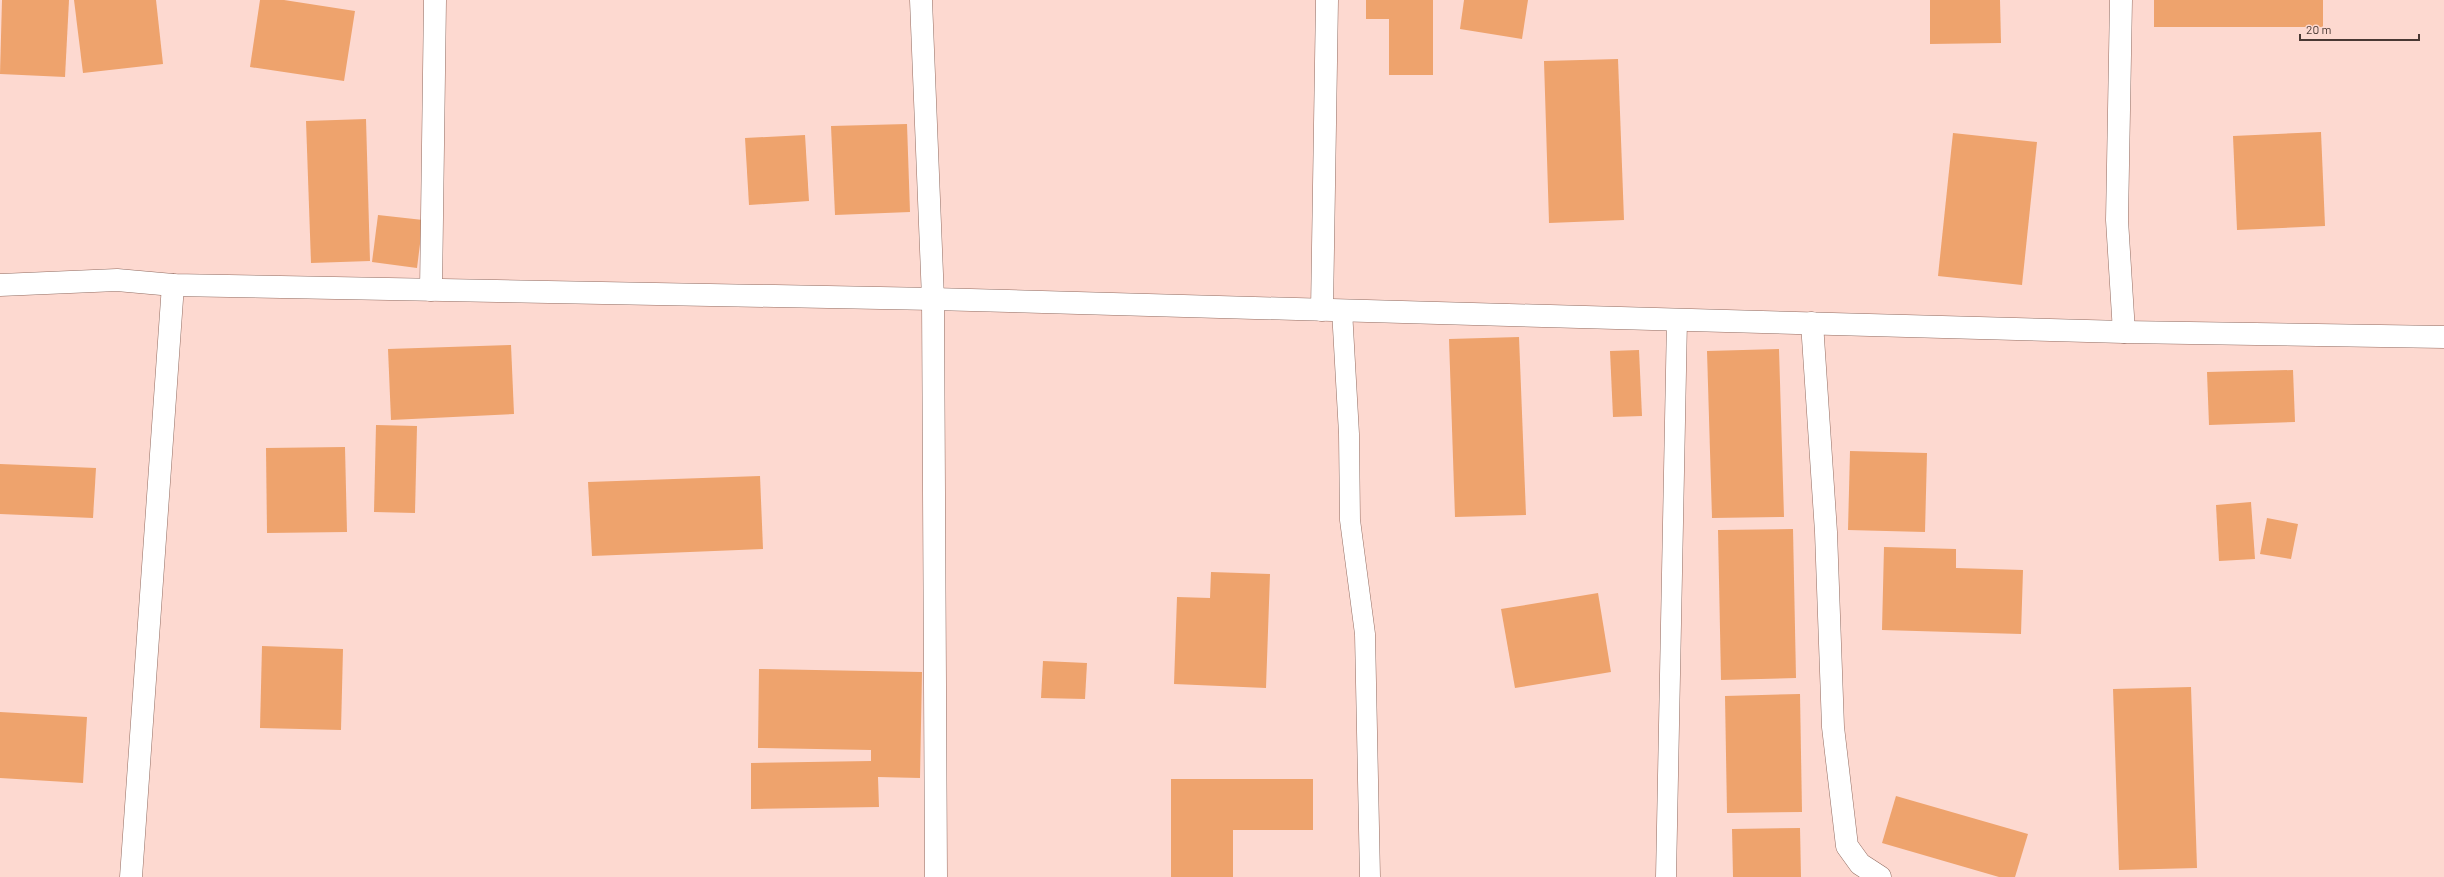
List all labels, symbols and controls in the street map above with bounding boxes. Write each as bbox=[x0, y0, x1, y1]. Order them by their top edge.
scale bar bbox=[2300, 16, 2419, 42]
text: 20 m bbox=[2306, 22, 2332, 36]

